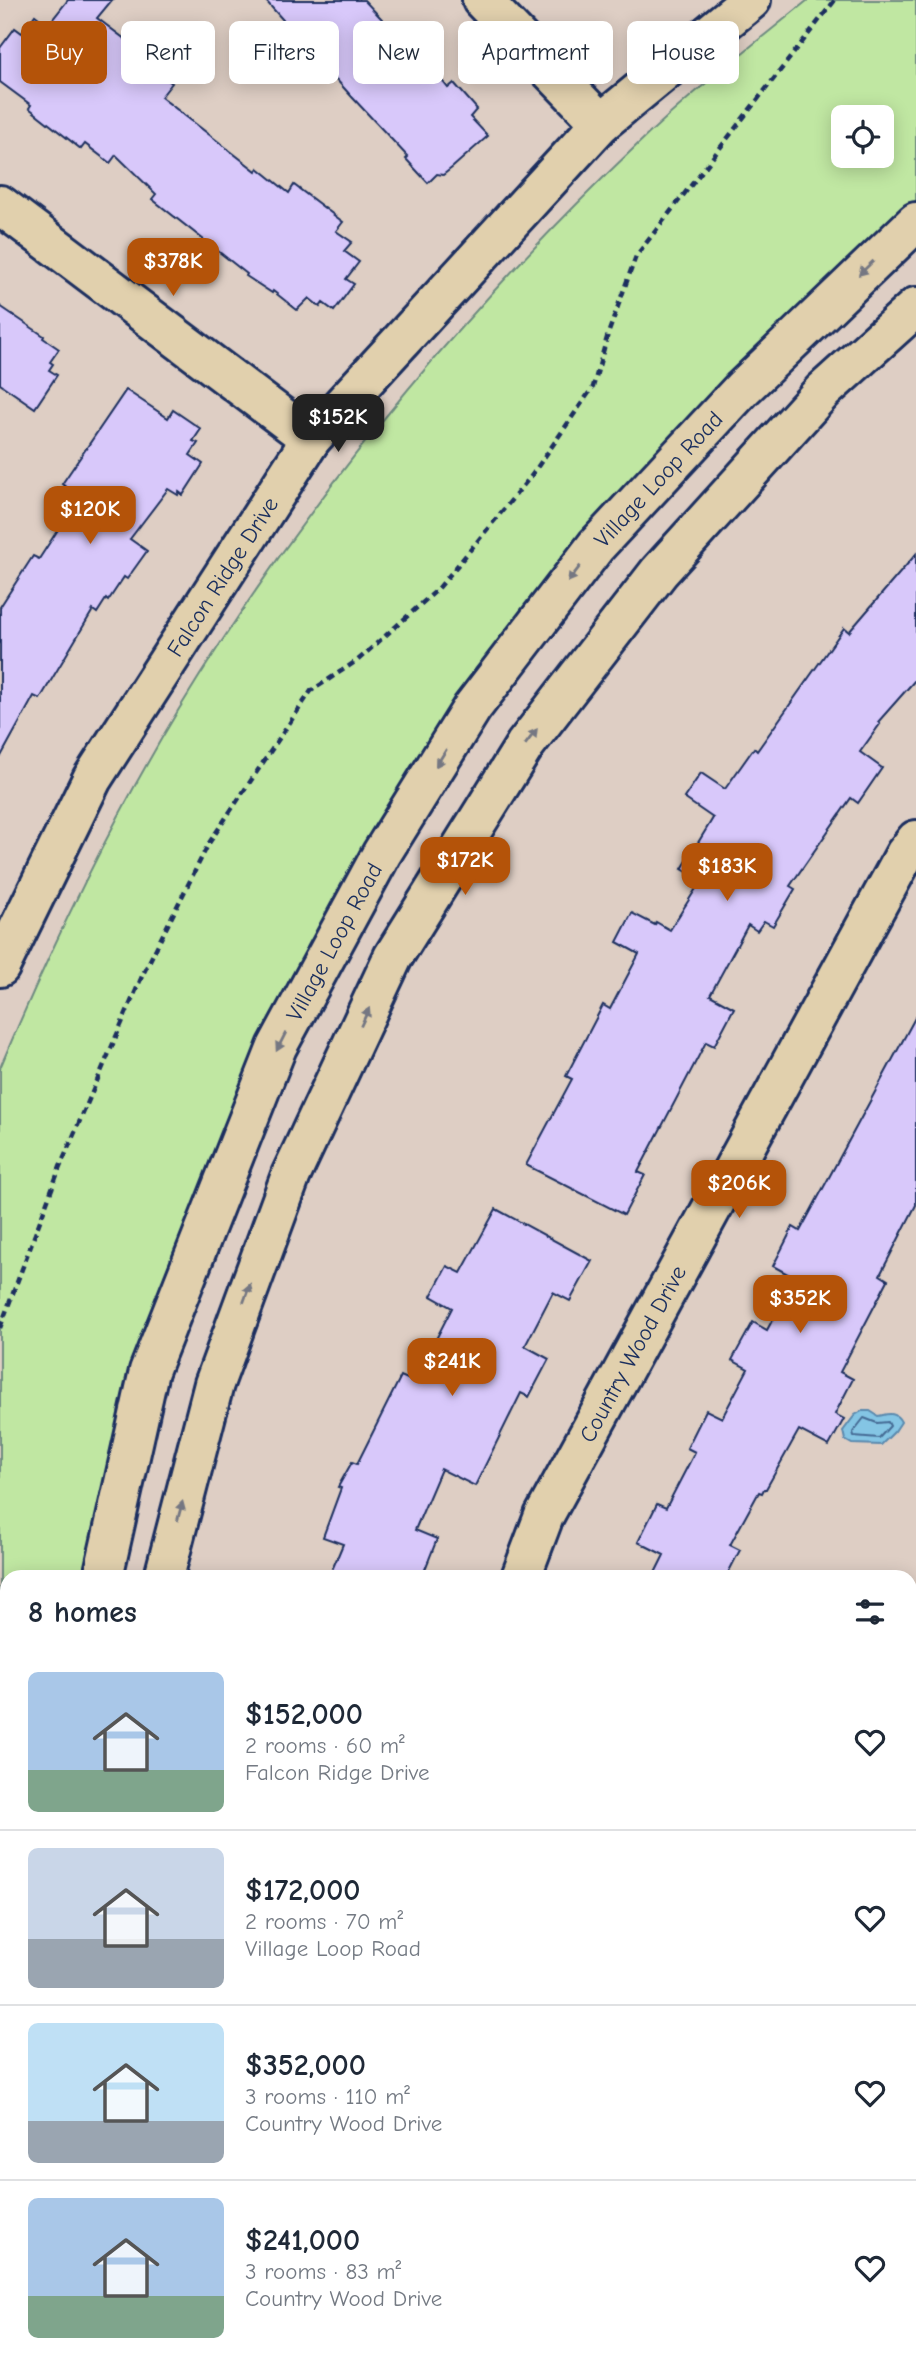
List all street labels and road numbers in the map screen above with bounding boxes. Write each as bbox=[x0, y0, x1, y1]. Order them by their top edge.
street label: Village Loop Road bbox=[588, 406, 728, 553]
street label: Falcon Ridge Drive bbox=[161, 492, 284, 662]
street label: Village Loop Road bbox=[280, 858, 388, 1026]
street label: Country Wood Drive bbox=[573, 1261, 692, 1447]

